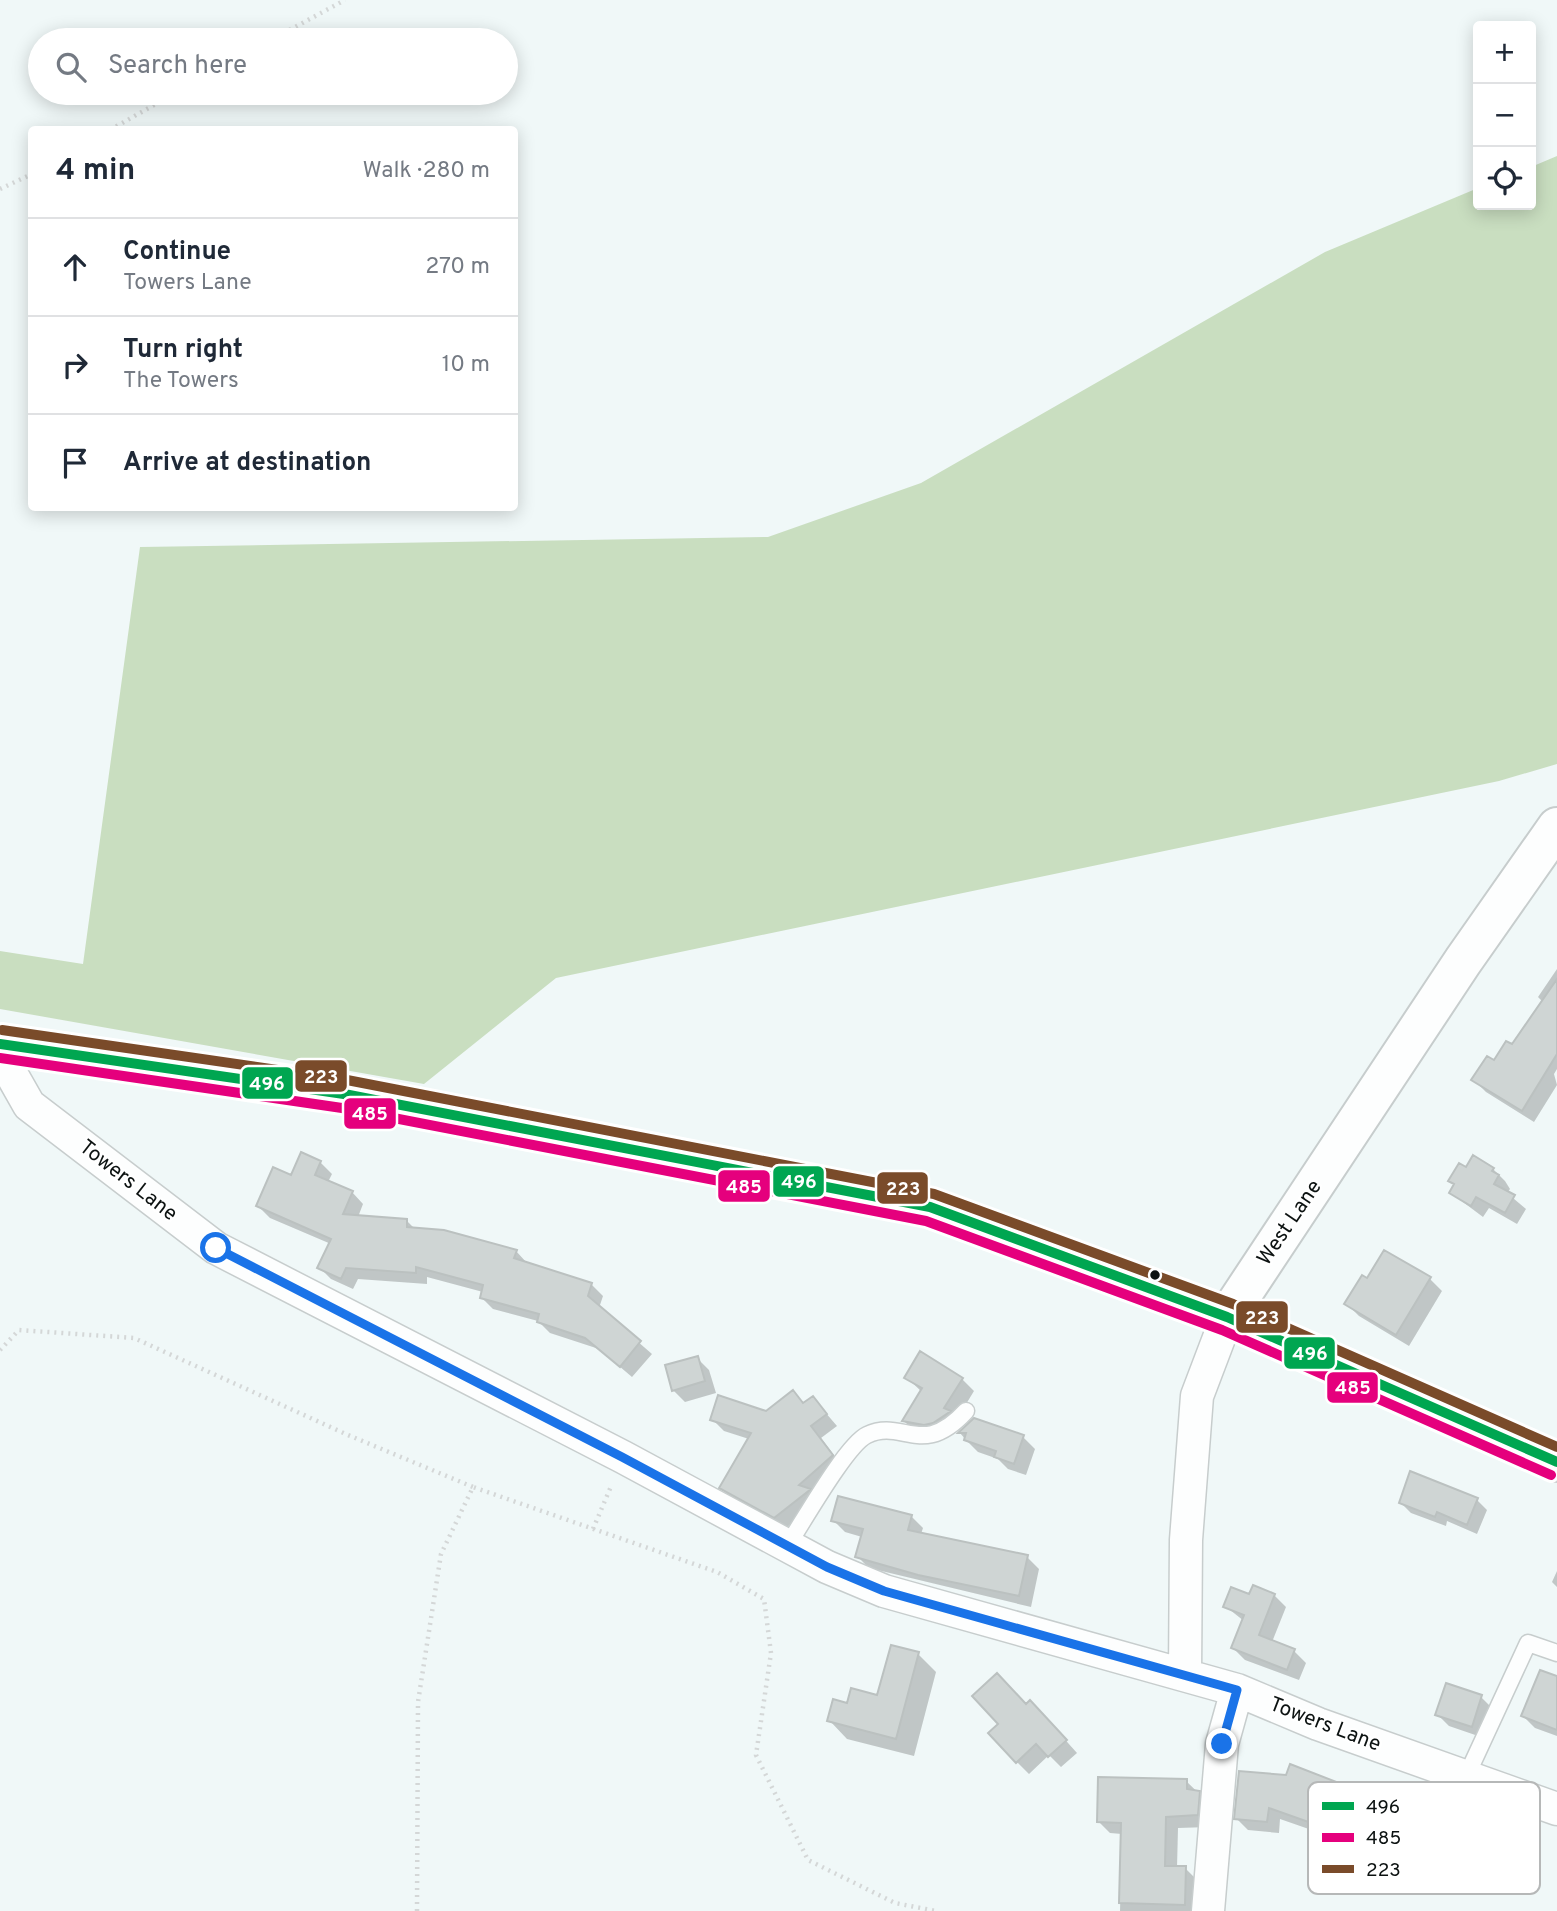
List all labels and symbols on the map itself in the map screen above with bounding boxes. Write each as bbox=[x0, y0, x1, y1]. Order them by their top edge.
line badge: 223 bbox=[294, 1059, 348, 1093]
line badge: 496 bbox=[241, 1066, 294, 1100]
text: 223 bbox=[304, 1066, 338, 1090]
text: 496 bbox=[249, 1073, 285, 1097]
line badge: 485 bbox=[343, 1097, 397, 1130]
text: 485 bbox=[352, 1103, 388, 1127]
street label: Towers Lane bbox=[73, 1134, 183, 1228]
line badge: 496 bbox=[772, 1165, 825, 1198]
line badge: 485 bbox=[717, 1169, 771, 1203]
text: 496 bbox=[781, 1171, 817, 1195]
line badge: 223 bbox=[876, 1171, 929, 1205]
street label: West Lane bbox=[1252, 1175, 1328, 1271]
text: 485 bbox=[726, 1176, 762, 1200]
text: 223 bbox=[886, 1178, 920, 1202]
route start bbox=[200, 1232, 231, 1263]
unlabelled marker bbox=[1148, 1268, 1162, 1282]
line badge: 223 bbox=[1235, 1300, 1289, 1334]
text: 223 bbox=[1245, 1307, 1279, 1331]
line badge: 496 bbox=[1283, 1336, 1336, 1370]
text: 496 bbox=[1292, 1343, 1328, 1367]
line badge: 485 bbox=[1326, 1371, 1379, 1404]
text: 485 bbox=[1335, 1377, 1371, 1401]
street label: Towers Lane bbox=[1265, 1691, 1385, 1759]
route end bbox=[1206, 1728, 1237, 1759]
legend bbox=[1308, 1782, 1540, 1894]
text: 496 bbox=[1366, 1796, 1400, 1820]
text: 485 bbox=[1366, 1827, 1401, 1851]
text: 223 bbox=[1366, 1859, 1401, 1883]

